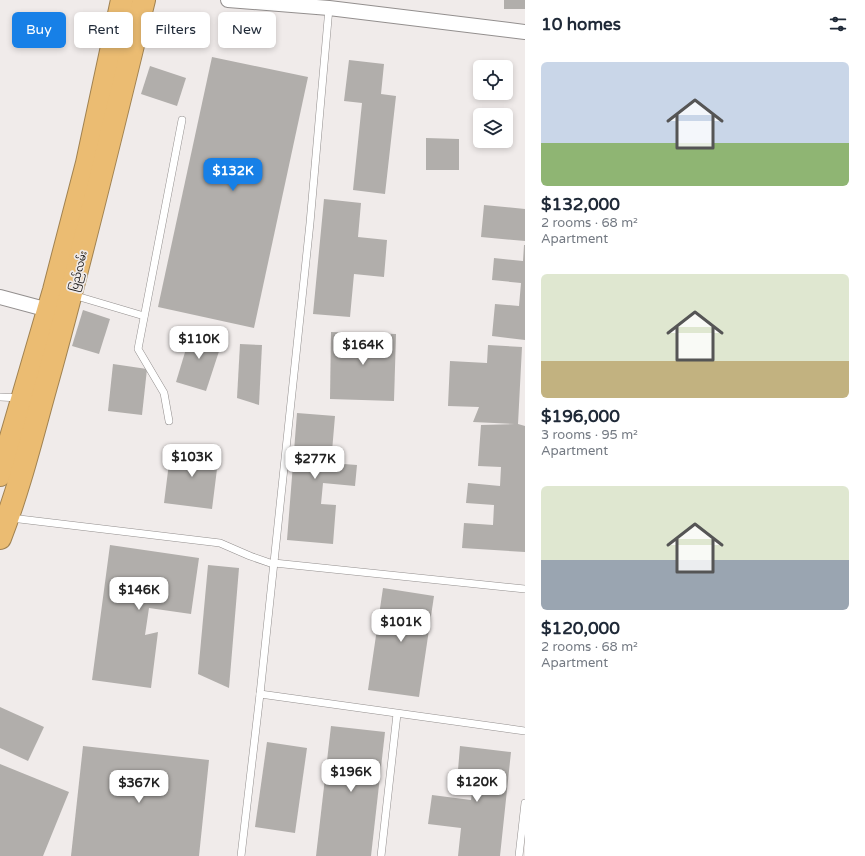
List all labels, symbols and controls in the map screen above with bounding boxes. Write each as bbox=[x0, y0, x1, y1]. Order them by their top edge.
chip: Buy bbox=[12, 12, 66, 48]
chip: Rent bbox=[74, 12, 133, 48]
chip: Filters bbox=[141, 12, 210, 48]
chip: New bbox=[218, 12, 276, 48]
icon: filters bbox=[827, 13, 849, 35]
text: 10 homes bbox=[541, 14, 621, 35]
map controls bbox=[473, 60, 513, 148]
button: locate bbox=[473, 60, 513, 100]
icon: home bbox=[659, 88, 731, 160]
button: layers bbox=[473, 108, 513, 148]
pin: $132K bbox=[205, 158, 261, 192]
text: $132K bbox=[212, 163, 254, 179]
text: $132,000 bbox=[541, 194, 620, 215]
text: 2 rooms · 68 m² bbox=[541, 215, 638, 231]
text: Apartment bbox=[541, 231, 608, 247]
street label: ပြည်လမ်း bbox=[66, 249, 92, 293]
icon: home bbox=[659, 300, 731, 372]
pin: $110K bbox=[171, 326, 227, 360]
text: $110K bbox=[178, 331, 220, 347]
pin: $164K bbox=[335, 332, 391, 366]
text: $164K bbox=[342, 337, 384, 353]
text: $196,000 bbox=[541, 406, 620, 427]
text: 3 rooms · 95 m² bbox=[541, 427, 638, 443]
text: Apartment bbox=[541, 443, 608, 459]
pin: $103K bbox=[164, 444, 220, 478]
pin: $277K bbox=[287, 446, 343, 480]
text: $103K bbox=[171, 449, 213, 465]
text: $277K bbox=[294, 451, 336, 467]
icon: home bbox=[659, 512, 731, 584]
pin: $146K bbox=[111, 577, 167, 611]
text: $146K bbox=[118, 582, 160, 598]
pin: $101K bbox=[373, 609, 429, 643]
text: $101K bbox=[380, 614, 422, 630]
text: $120,000 bbox=[541, 618, 620, 639]
text: 2 rooms · 68 m² bbox=[541, 639, 638, 655]
text: Apartment bbox=[541, 655, 608, 671]
pin: $196K bbox=[323, 759, 379, 793]
text: $196K bbox=[330, 764, 372, 780]
pin: $120K bbox=[449, 769, 505, 803]
pin: $367K bbox=[111, 770, 167, 804]
text: $120K bbox=[456, 774, 498, 790]
text: $367K bbox=[118, 775, 160, 791]

